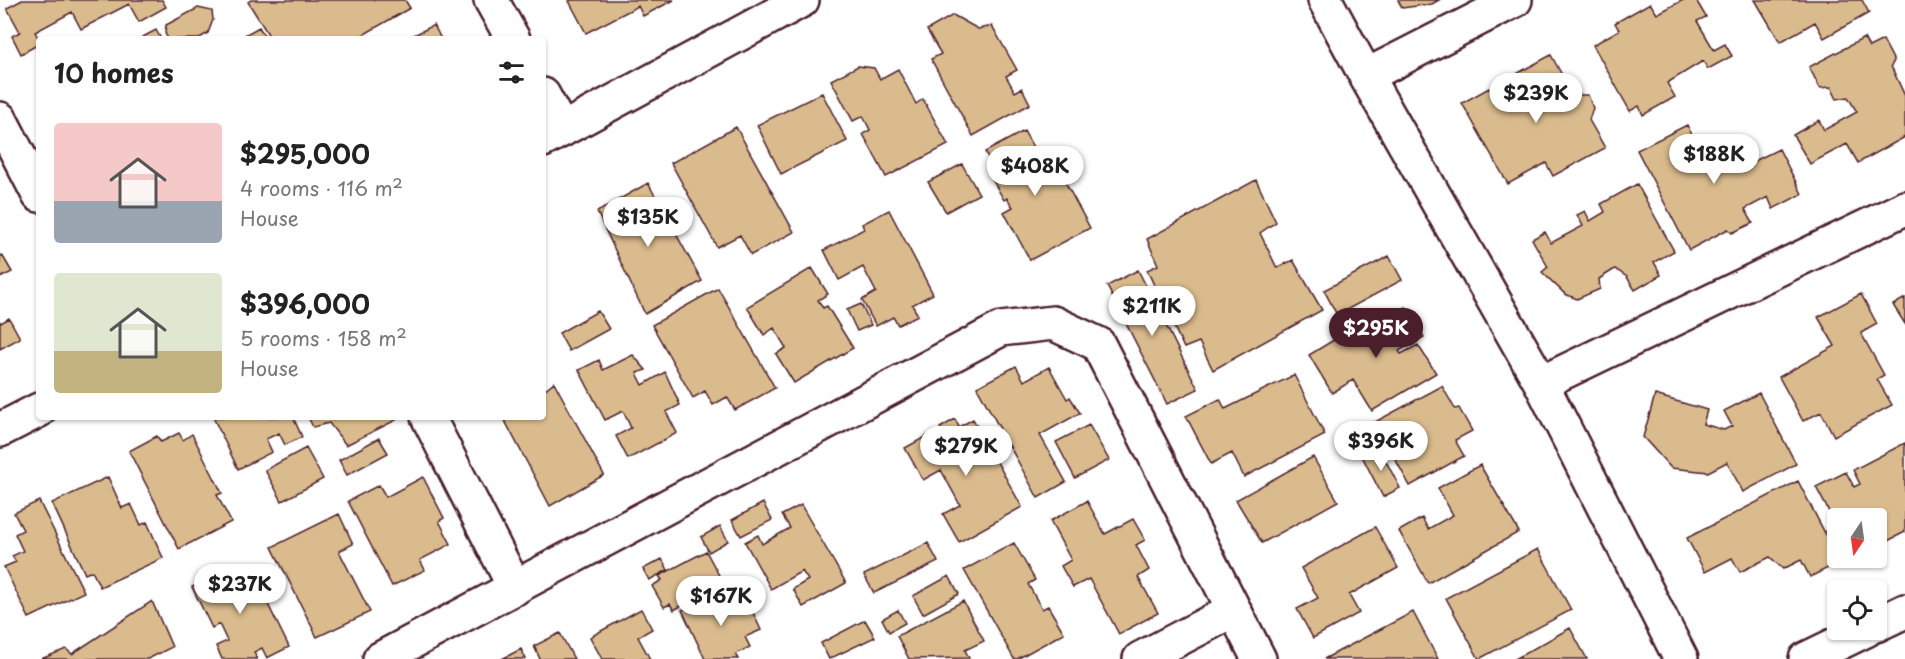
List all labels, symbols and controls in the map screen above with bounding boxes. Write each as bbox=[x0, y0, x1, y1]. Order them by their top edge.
text: 10 homes bbox=[54, 53, 174, 92]
icon: filters bbox=[495, 56, 528, 89]
pin: $239K bbox=[1494, 73, 1578, 124]
text: $239K bbox=[1503, 77, 1569, 107]
text: $295,000 bbox=[240, 134, 370, 173]
pin: $188K bbox=[1672, 134, 1756, 185]
text: $188K bbox=[1683, 138, 1745, 168]
pin: $408K bbox=[993, 146, 1077, 197]
icon: home bbox=[102, 147, 174, 219]
text: $408K bbox=[1001, 150, 1069, 180]
text: 4 rooms · 116 m² bbox=[240, 173, 403, 203]
pin: $135K bbox=[606, 197, 690, 248]
text: $135K bbox=[617, 201, 679, 231]
text: House bbox=[240, 203, 299, 233]
text: $396,000 bbox=[240, 284, 370, 323]
pin: $211K bbox=[1110, 286, 1194, 337]
text: $211K bbox=[1123, 290, 1181, 320]
icon: home bbox=[102, 297, 174, 369]
pin: $295K bbox=[1334, 308, 1418, 359]
text: $295K bbox=[1343, 312, 1409, 342]
text: 5 rooms · 158 m² bbox=[240, 323, 407, 353]
text: House bbox=[240, 353, 299, 383]
pin: $396K bbox=[1339, 421, 1423, 472]
text: $396K bbox=[1348, 425, 1414, 455]
pin: $279K bbox=[924, 426, 1008, 477]
text: $279K bbox=[934, 430, 998, 460]
north arrow bbox=[1827, 508, 1887, 568]
map controls bbox=[1827, 508, 1887, 640]
pin: $237K bbox=[198, 564, 282, 615]
text: $237K bbox=[208, 568, 272, 598]
pin: $167K bbox=[679, 576, 763, 627]
text: $167K bbox=[690, 580, 752, 610]
button: locate bbox=[1827, 580, 1887, 640]

